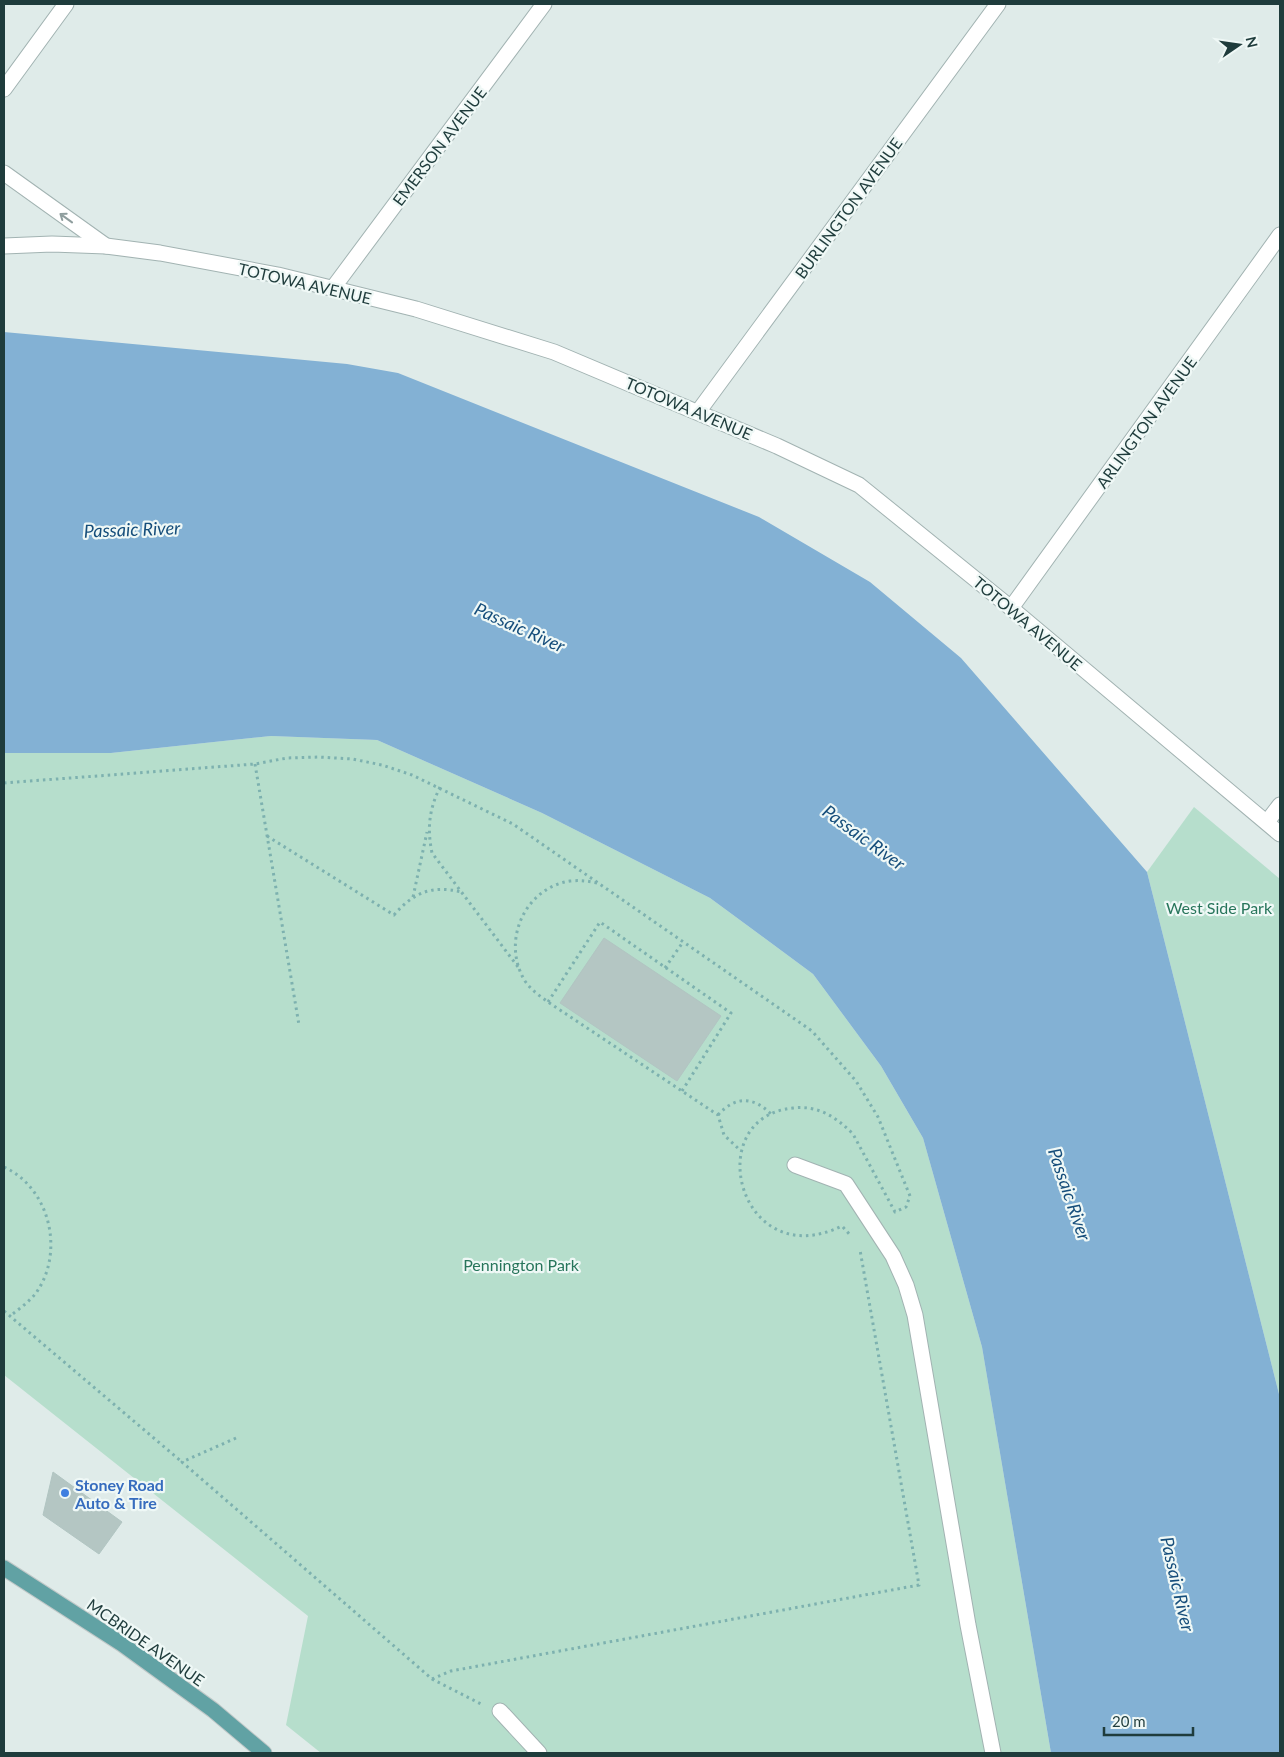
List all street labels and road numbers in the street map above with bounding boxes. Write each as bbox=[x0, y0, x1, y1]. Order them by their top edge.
street label: EMERSON AVENUE bbox=[388, 83, 490, 209]
street label: BURLINGTON AVENUE bbox=[791, 134, 905, 282]
street label: TOTOWA AVENUE bbox=[237, 258, 373, 308]
street label: ARLINGTON AVENUE bbox=[1092, 352, 1200, 492]
street label: TOTOWA AVENUE bbox=[623, 373, 755, 443]
street label: TOTOWA AVENUE bbox=[970, 572, 1086, 674]
street label: MCBRIDE AVENUE bbox=[84, 1594, 208, 1690]

